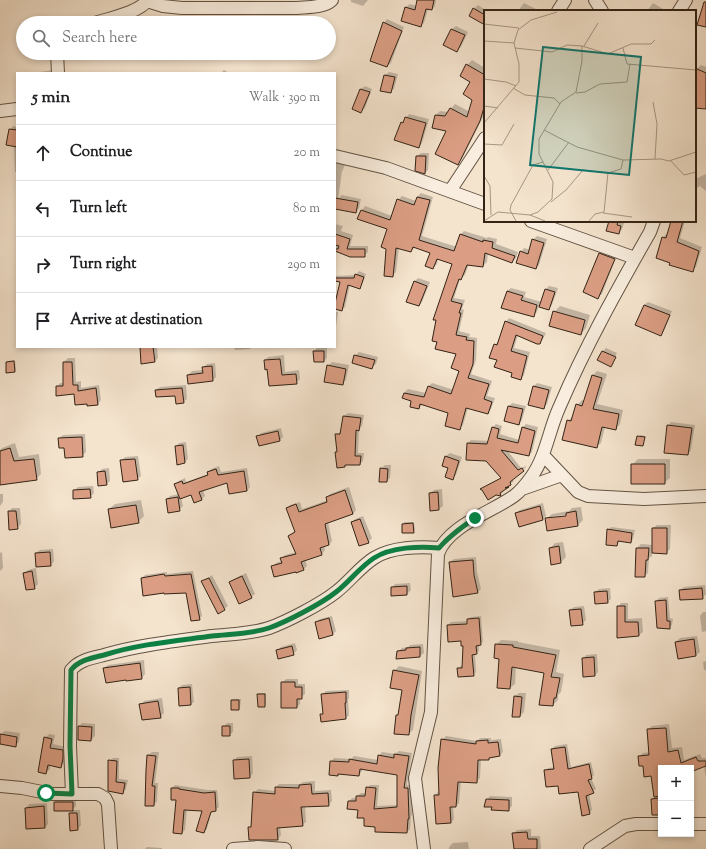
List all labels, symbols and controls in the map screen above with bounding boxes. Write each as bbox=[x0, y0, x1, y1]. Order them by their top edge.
inset map bbox=[484, 10, 696, 222]
search box bbox=[16, 16, 336, 60]
icon: search bbox=[30, 27, 52, 49]
text: Search here bbox=[62, 28, 137, 49]
text: 5 min bbox=[32, 86, 70, 110]
text: Walk · 390 m bbox=[249, 89, 320, 107]
icon: ahead bbox=[32, 142, 54, 164]
text: Continue bbox=[70, 142, 132, 163]
text: 20 m bbox=[294, 144, 320, 162]
icon: left bbox=[32, 198, 54, 220]
text: Turn left bbox=[70, 198, 127, 219]
text: 80 m bbox=[293, 200, 320, 218]
icon: right bbox=[32, 254, 54, 276]
text: Turn right bbox=[70, 254, 136, 275]
text: 290 m bbox=[287, 256, 320, 274]
icon: arrive bbox=[32, 310, 54, 332]
text: Arrive at destination bbox=[70, 310, 203, 331]
route end bbox=[466, 509, 484, 527]
map controls bbox=[658, 765, 694, 837]
button: + bbox=[658, 765, 694, 801]
route start bbox=[37, 784, 55, 802]
button: − bbox=[658, 801, 694, 837]

